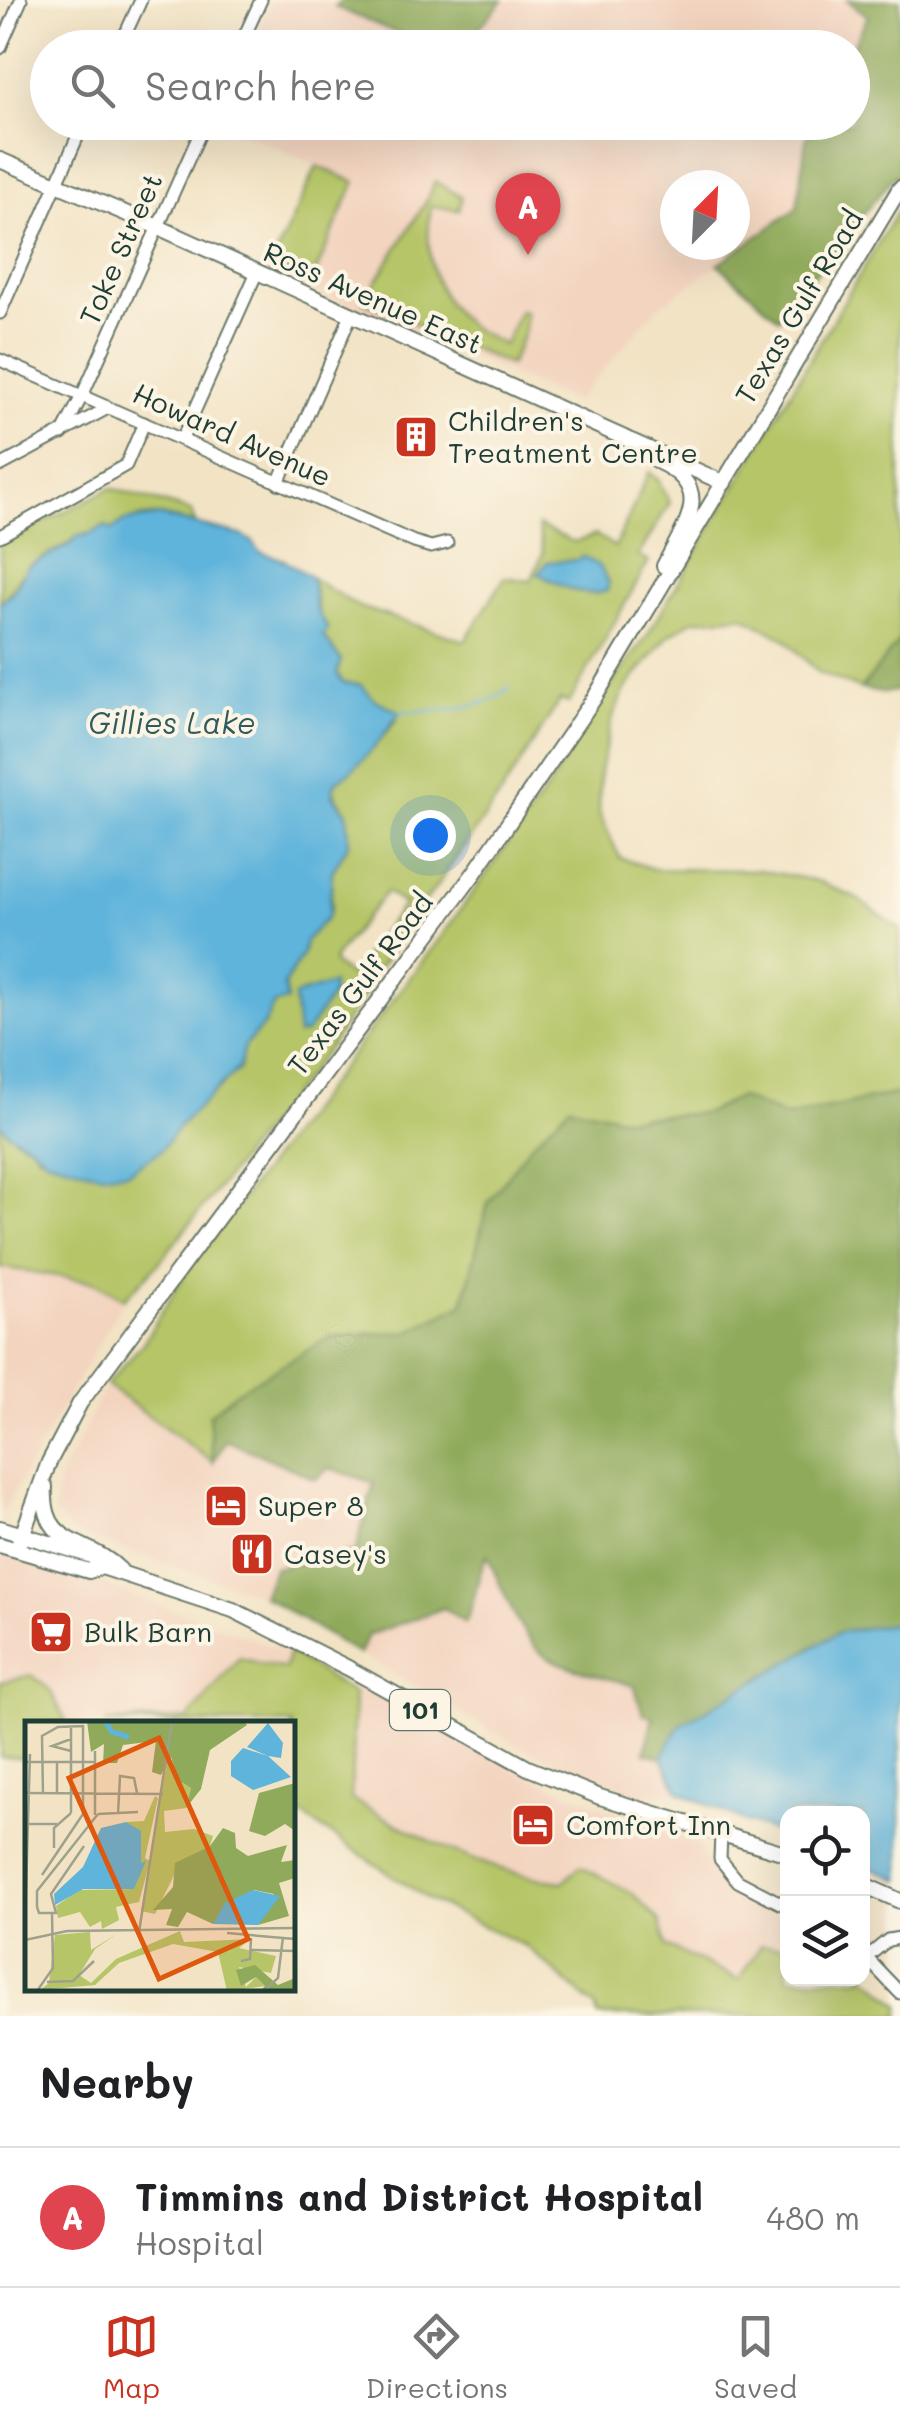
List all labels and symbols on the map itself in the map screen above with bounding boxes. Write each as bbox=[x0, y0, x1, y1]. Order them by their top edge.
street label: Toke Street bbox=[71, 167, 170, 330]
north arrow bbox=[660, 170, 750, 260]
pin: A bbox=[496, 172, 560, 255]
street label: Texas Gulf Road bbox=[726, 203, 870, 410]
street label: Ross Avenue East bbox=[258, 233, 489, 362]
street label: Howard Avenue bbox=[128, 374, 337, 494]
place label: Children's Treatment Centre bbox=[448, 402, 698, 470]
building icon: Children's Treatment Centre bbox=[393, 414, 439, 460]
water label: Gillies Lake bbox=[88, 702, 256, 742]
your location bbox=[405, 810, 456, 861]
street label: Texas Gulf Road bbox=[279, 885, 440, 1082]
hotel icon: Super 8 bbox=[203, 1483, 249, 1529]
place label: Super 8 bbox=[258, 1487, 364, 1523]
restaurant icon: Casey's bbox=[229, 1531, 275, 1577]
place label: Casey's bbox=[284, 1535, 387, 1571]
supermarket icon: Bulk Barn bbox=[28, 1609, 74, 1655]
place label: Bulk Barn bbox=[84, 1613, 212, 1649]
road number: 101 bbox=[390, 1690, 450, 1730]
inset map bbox=[25, 1721, 295, 1991]
hotel icon: Comfort Inn bbox=[510, 1802, 556, 1848]
place label: Comfort Inn bbox=[566, 1806, 731, 1842]

